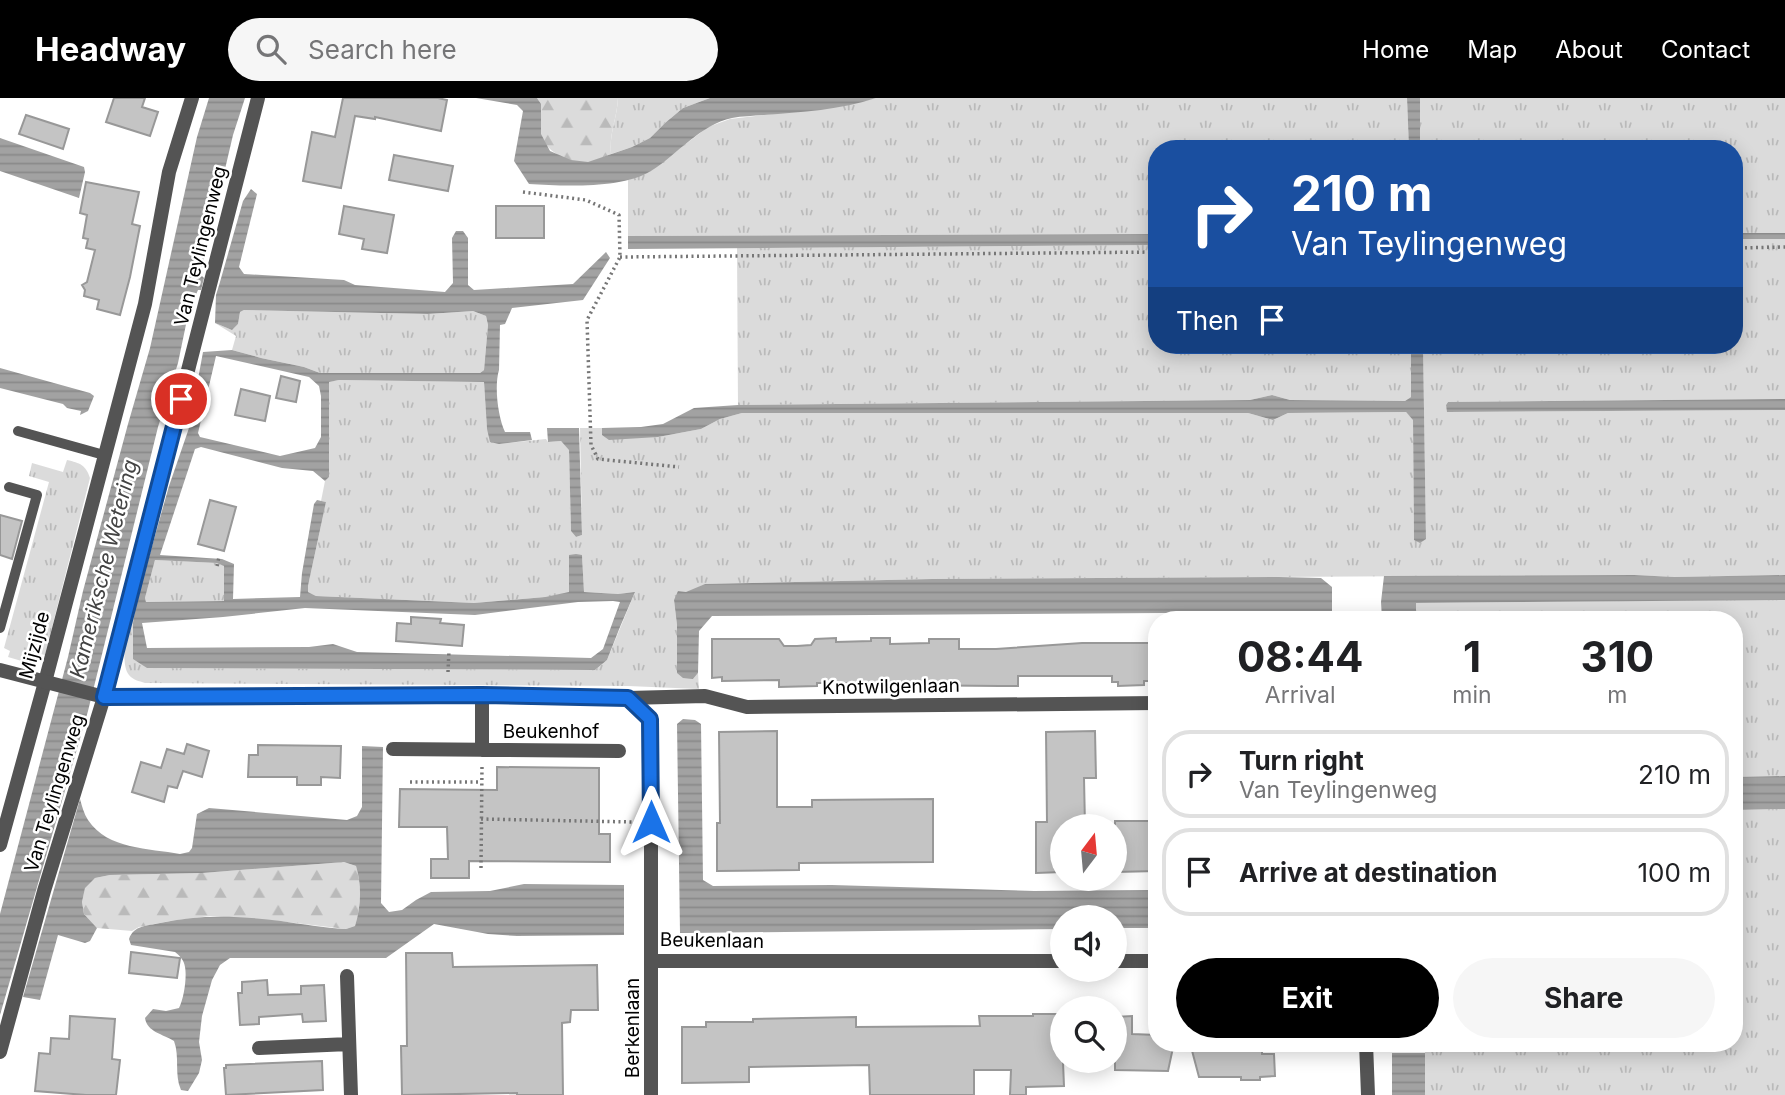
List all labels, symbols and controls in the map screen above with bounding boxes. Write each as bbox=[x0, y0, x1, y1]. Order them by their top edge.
search box bbox=[228, 18, 718, 81]
text: Headway bbox=[35, 29, 186, 69]
icon: search bbox=[252, 30, 290, 68]
text: Search here bbox=[308, 34, 457, 65]
text: Home bbox=[1362, 35, 1429, 64]
text: Map bbox=[1467, 35, 1517, 64]
text: About bbox=[1555, 35, 1623, 64]
text: Contact bbox=[1661, 35, 1750, 64]
street label: Van Teylingenweg bbox=[169, 164, 231, 328]
text: 210 m bbox=[1291, 164, 1432, 223]
icon: right bbox=[1176, 168, 1267, 259]
text: Van Teylingenweg bbox=[1291, 224, 1567, 263]
icon: arrive bbox=[1253, 301, 1291, 339]
text: Then bbox=[1176, 305, 1239, 336]
pin bbox=[151, 369, 211, 429]
icon: arrive bbox=[162, 380, 200, 418]
water label: Kameriksche Wetering bbox=[64, 457, 143, 681]
street label: Mijzijde bbox=[14, 609, 54, 681]
text: 08:44 bbox=[1237, 631, 1363, 682]
text: 1 bbox=[1463, 631, 1481, 682]
text: 310 bbox=[1581, 631, 1654, 682]
street label: Knotwilgenlaan bbox=[822, 674, 960, 699]
text: Arrival bbox=[1265, 681, 1336, 709]
text: min bbox=[1452, 681, 1492, 709]
text: m bbox=[1607, 681, 1627, 709]
street label: Van Teylingenweg bbox=[20, 711, 89, 875]
street label: Beukenhof bbox=[503, 720, 599, 743]
text: Turn right bbox=[1239, 745, 1364, 776]
icon: right bbox=[1180, 755, 1218, 793]
text: 210 m bbox=[1638, 759, 1711, 790]
text: Van Teylingenweg bbox=[1239, 776, 1437, 804]
position arrow bbox=[614, 785, 688, 859]
north arrow bbox=[1050, 814, 1127, 891]
map controls bbox=[1050, 814, 1127, 1073]
icon: arrive bbox=[1180, 853, 1218, 891]
text: Arrive at destination bbox=[1239, 857, 1498, 888]
text: 100 m bbox=[1638, 857, 1711, 888]
button: sound bbox=[1050, 905, 1127, 982]
street label: Beukenlaan bbox=[660, 928, 764, 953]
button: Exit bbox=[1176, 958, 1439, 1038]
button: Share bbox=[1453, 958, 1715, 1038]
street label: Berkenlaan bbox=[621, 978, 644, 1078]
button: search bbox=[1050, 996, 1127, 1073]

